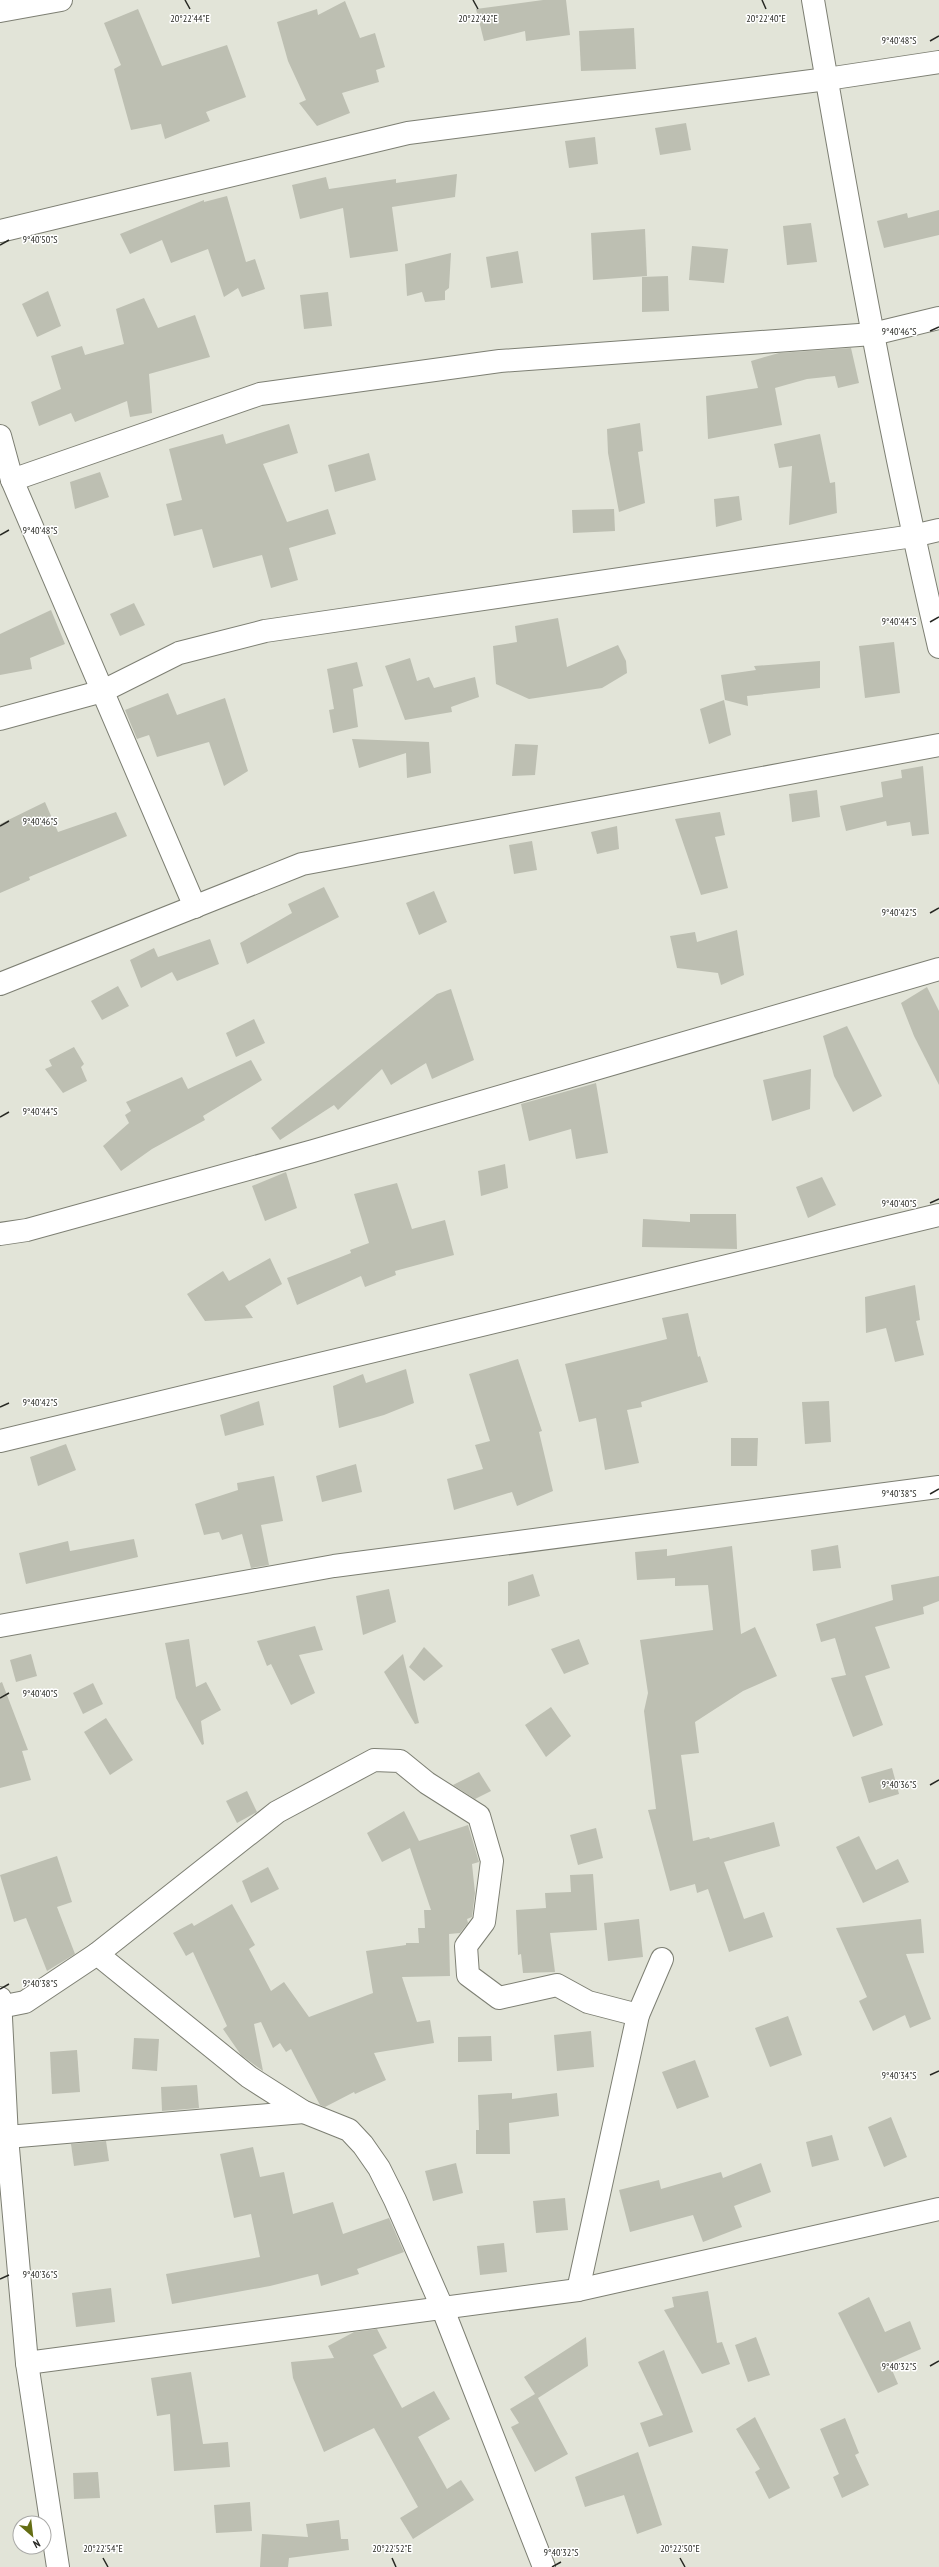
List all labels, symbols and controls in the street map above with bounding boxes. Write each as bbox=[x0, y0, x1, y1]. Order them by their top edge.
text: 20°22'44"E bbox=[170, 12, 210, 25]
text: 20°22'42"E bbox=[458, 12, 498, 25]
text: 20°22'40"E bbox=[746, 12, 786, 25]
text: 9°40'48"S bbox=[882, 34, 916, 47]
text: 9°40'50"S bbox=[23, 233, 57, 246]
text: 9°40'46"S bbox=[882, 325, 916, 338]
text: 9°40'48"S bbox=[23, 524, 57, 537]
text: 9°40'44"S bbox=[882, 615, 916, 628]
text: 9°40'46"S bbox=[23, 815, 57, 828]
text: 9°40'42"S bbox=[882, 906, 916, 919]
text: 9°40'44"S bbox=[23, 1105, 57, 1118]
text: 9°40'40"S bbox=[882, 1197, 916, 1210]
text: 9°40'42"S bbox=[23, 1396, 57, 1409]
text: 9°40'38"S bbox=[882, 1487, 916, 1500]
text: 9°40'40"S bbox=[23, 1687, 57, 1700]
text: 9°40'36"S bbox=[882, 1778, 916, 1791]
text: 9°40'38"S bbox=[23, 1977, 57, 1990]
text: 9°40'34"S bbox=[882, 2069, 916, 2082]
text: 9°40'36"S bbox=[23, 2268, 57, 2281]
text: 9°40'32"S bbox=[882, 2360, 916, 2373]
north arrow bbox=[12, 2515, 52, 2555]
text: N bbox=[31, 2536, 43, 2551]
text: 20°22'54"E bbox=[83, 2542, 123, 2555]
text: 20°22'52"E bbox=[372, 2542, 412, 2555]
text: 20°22'50"E bbox=[660, 2542, 700, 2555]
text: 9°40'32"S bbox=[544, 2546, 578, 2559]

